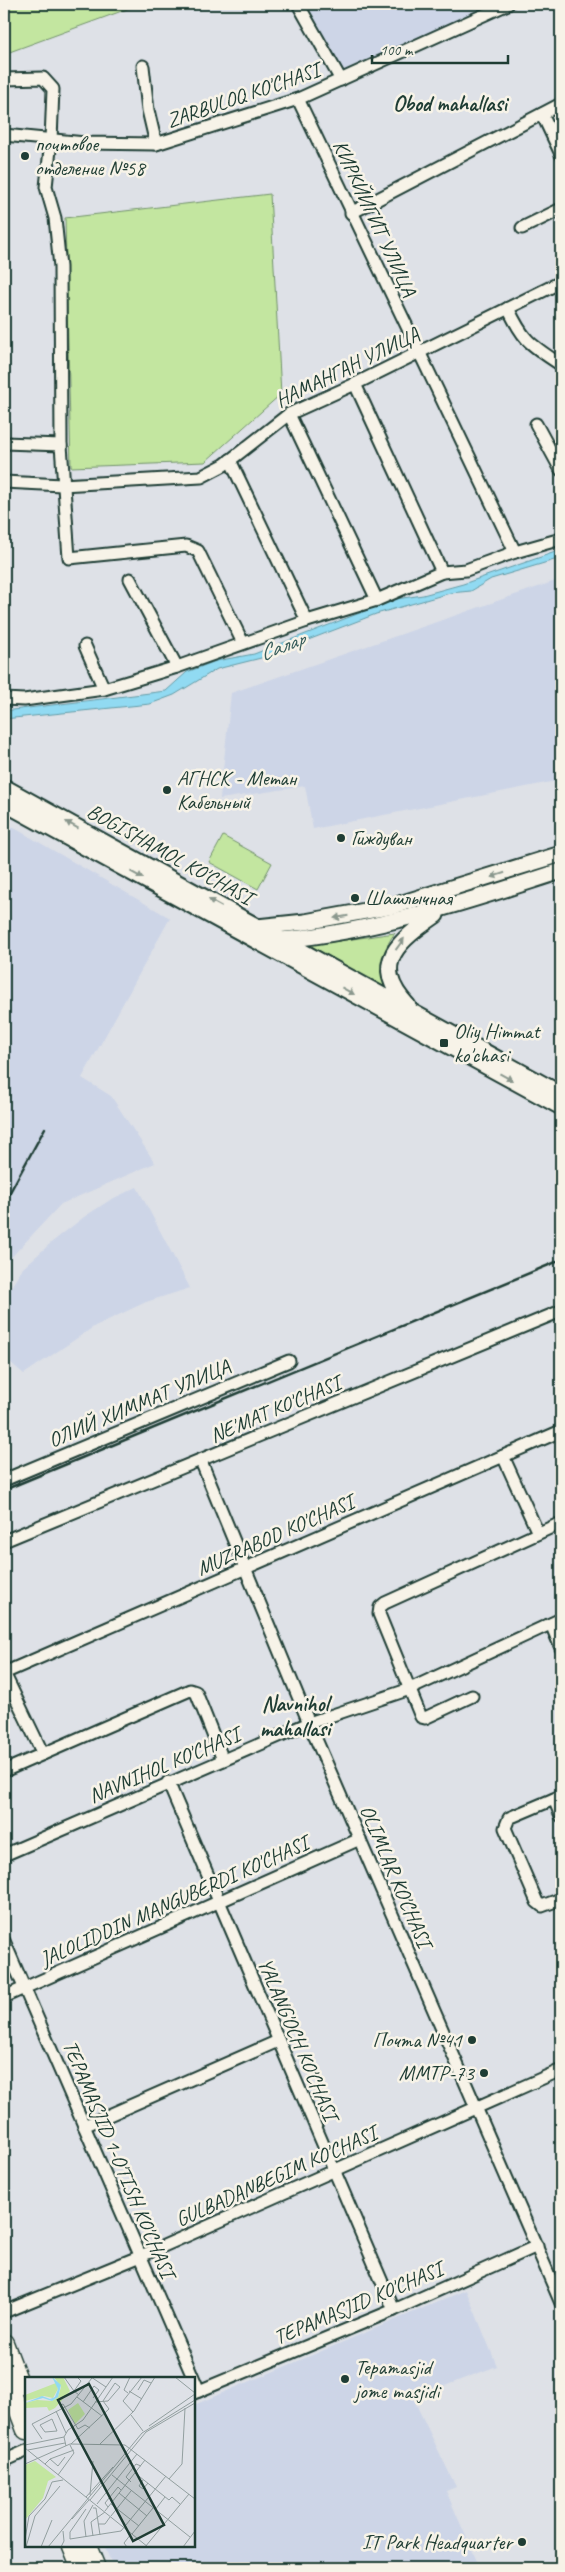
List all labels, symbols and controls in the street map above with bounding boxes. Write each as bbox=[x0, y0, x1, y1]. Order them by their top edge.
scale bar bbox=[372, 32, 509, 64]
text: 100 m bbox=[380, 41, 414, 60]
street label: ZARBULOQ KO'CHASI bbox=[163, 55, 327, 133]
district label: Obod mahallasi bbox=[393, 90, 510, 118]
place label: почтовое отделение №58 bbox=[35, 131, 147, 181]
street label: КИРКЙИГИТ УЛИЦА bbox=[327, 136, 423, 301]
marker: почтовое отделение №58 bbox=[19, 150, 31, 162]
street label: НАМАНГАН УЛИЦА bbox=[271, 321, 424, 413]
water label: Салар bbox=[256, 624, 312, 667]
place label: АГНСК - Метан Кабельный bbox=[177, 765, 298, 815]
marker: АГНСК - Метан Кабельный bbox=[161, 784, 173, 796]
street label: BOGISHAMOL KO'CHASI bbox=[83, 798, 261, 913]
one-way arrow bbox=[65, 821, 80, 829]
place label: Гиждуван bbox=[351, 825, 413, 851]
marker: Гиждуван bbox=[335, 832, 347, 844]
one-way arrow bbox=[130, 871, 144, 880]
one-way arrow bbox=[490, 871, 505, 879]
place label: Шашлычная bbox=[365, 885, 453, 911]
marker: Шашлычная bbox=[349, 892, 361, 904]
one-way arrow bbox=[207, 899, 222, 907]
one-way arrow bbox=[333, 913, 349, 921]
one-way arrow bbox=[394, 938, 405, 951]
one-way arrow bbox=[341, 987, 356, 995]
place label: Oliy Himmat ko'chasi bbox=[454, 1018, 541, 1068]
marker: Oliy Himmat ko'chasi bbox=[438, 1037, 450, 1049]
one-way arrow bbox=[499, 1073, 513, 1081]
street label: ОЛИЙ ХИММАТ УЛИЦА bbox=[44, 1353, 234, 1453]
street label: NE'MAT KO'CHASI bbox=[206, 1368, 348, 1448]
street label: MUZRABOD KO'CHASI bbox=[192, 1487, 362, 1581]
district label: Navnihol mahallasi bbox=[260, 1690, 333, 1743]
street label: NAVNIHOL KO'CHASI bbox=[84, 1720, 248, 1809]
street label: OLIMLAR KO'CHASI bbox=[354, 1801, 439, 1955]
street label: JALOLIDDIN MANGUBERDI KO'CHASI bbox=[35, 1828, 316, 1972]
street label: YALANG'OCH KO'CHASI bbox=[252, 1954, 346, 2128]
place label: Почта №41 bbox=[372, 2027, 464, 2053]
marker: Почта №41 bbox=[466, 2034, 478, 2046]
street label: TEPAMASJID 1-O'TISH KO'CHASI bbox=[57, 2036, 183, 2286]
place label: MMTP-73 bbox=[399, 2060, 476, 2086]
marker: MMTP-73 bbox=[478, 2067, 490, 2079]
street label: GULBADANBEGIM KO'CHASI bbox=[171, 2118, 385, 2232]
street label: TEPAMASJID KO'CHASI bbox=[270, 2254, 451, 2350]
place label: Tepamasjid jome masjidi bbox=[353, 2354, 442, 2404]
marker: Tepamasjid jome masjidi bbox=[339, 2373, 351, 2385]
inset map bbox=[25, 2377, 195, 2547]
place label: IT Park Headquarter bbox=[362, 2529, 514, 2555]
marker: IT Park Headquarter bbox=[516, 2536, 528, 2548]

